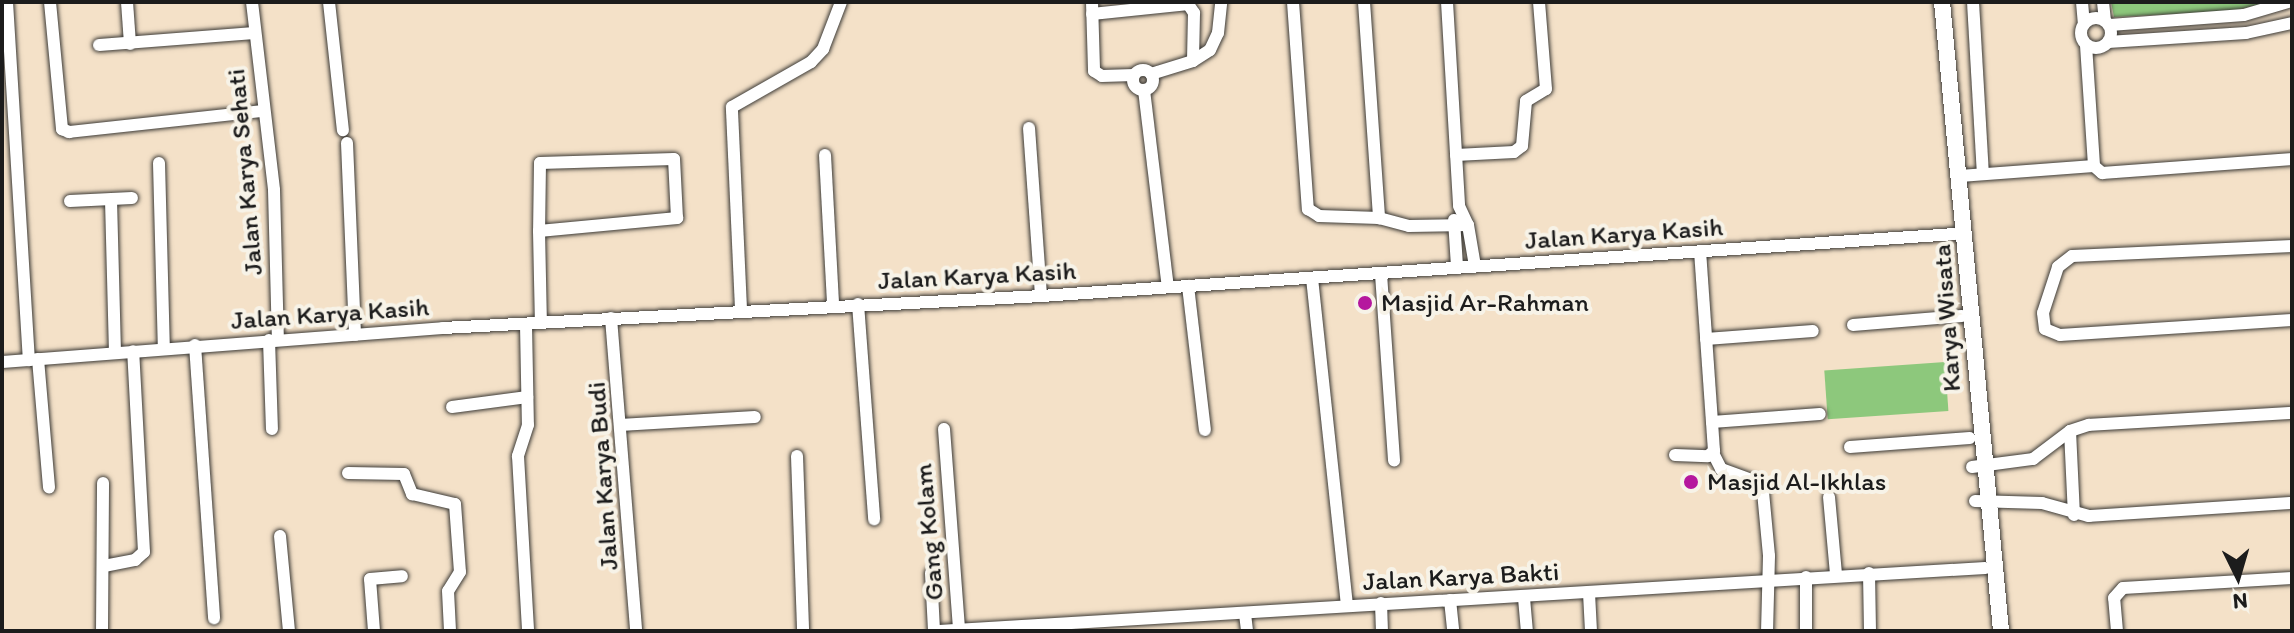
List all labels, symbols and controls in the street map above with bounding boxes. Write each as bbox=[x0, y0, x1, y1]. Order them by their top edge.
street label: Jalan Karya Sehati bbox=[220, 68, 270, 276]
street label: Jalan Karya Kasih bbox=[1524, 212, 1724, 256]
street label: Karya Wisata bbox=[1926, 243, 1968, 393]
street label: Jalan Karya Kasih bbox=[877, 255, 1077, 297]
place label: Masjid Ar-Rahman bbox=[1381, 287, 1589, 319]
street label: Jalan Karya Kasih bbox=[230, 292, 430, 336]
marker: Masjid Ar-Rahman bbox=[1356, 294, 1374, 312]
street label: Jalan Karya Budi bbox=[581, 381, 625, 571]
street label: Gang Kolam bbox=[908, 463, 950, 601]
place label: Masjid Al-Ikhlas bbox=[1707, 466, 1886, 498]
marker: Masjid Al-Ikhlas bbox=[1682, 473, 1700, 491]
north arrow bbox=[2198, 537, 2278, 617]
street label: Jalan Karya Bakti bbox=[1362, 556, 1560, 598]
text: N bbox=[2232, 587, 2249, 616]

